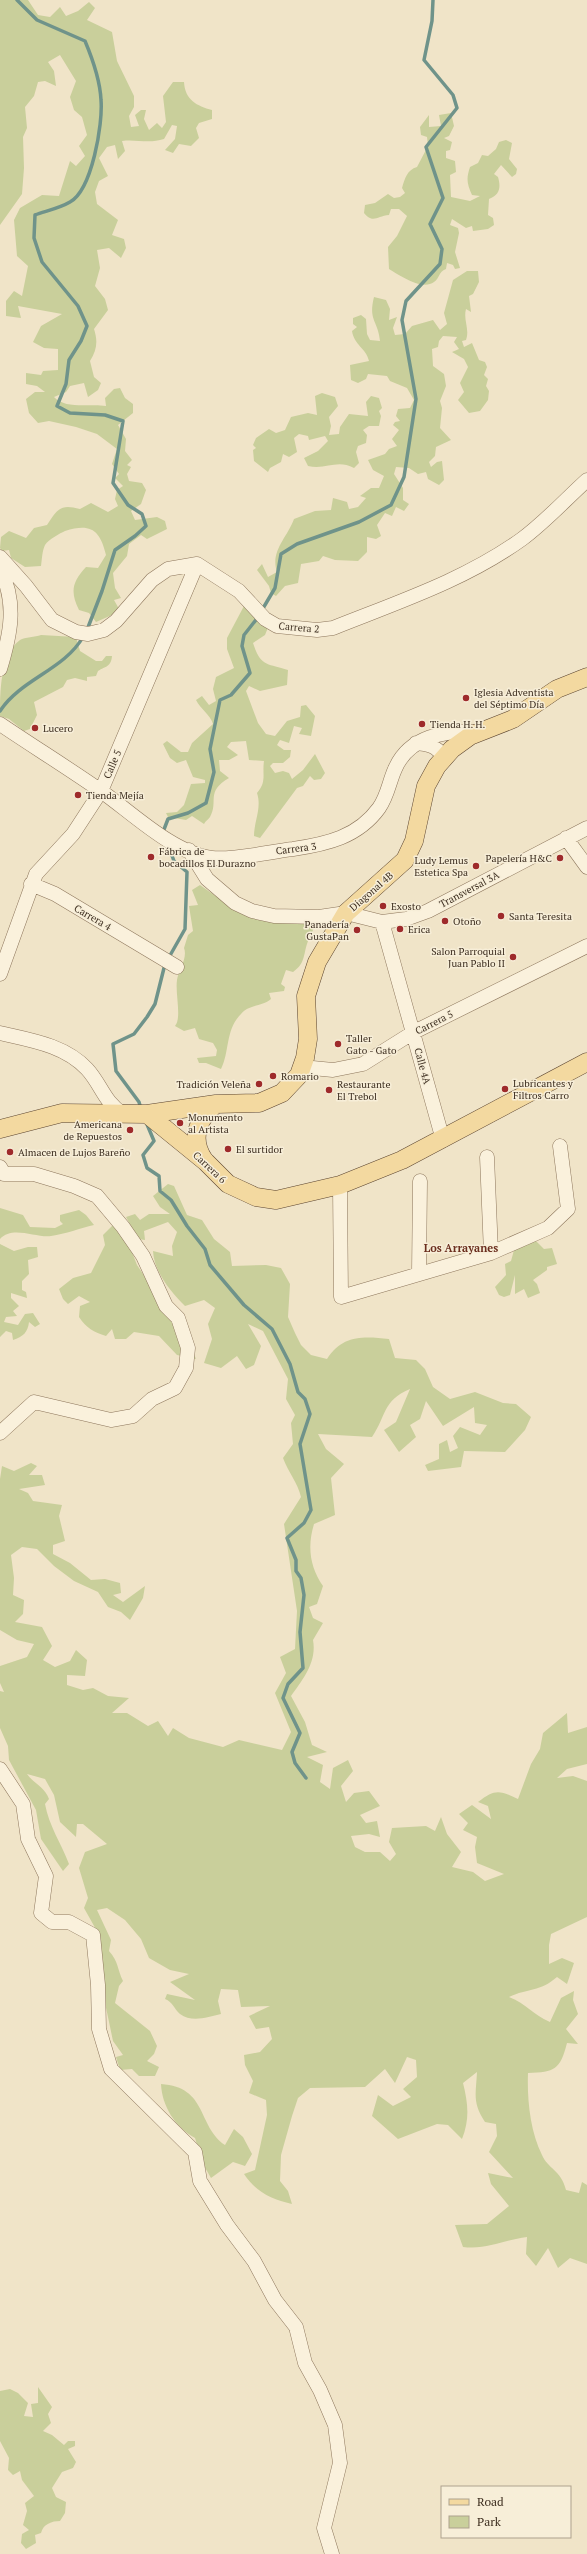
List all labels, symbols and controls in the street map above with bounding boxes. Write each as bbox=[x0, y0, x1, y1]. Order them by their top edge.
street label: Carrera 2 bbox=[278, 619, 320, 636]
place label: Iglesia Adventista del Séptimo Día bbox=[474, 686, 554, 711]
marker: Iglesia Adventista del Séptimo Día bbox=[461, 693, 471, 703]
place label: Tienda H. H. bbox=[430, 718, 486, 731]
marker: Tienda H. H. bbox=[417, 719, 427, 729]
place label: Lucero bbox=[43, 722, 74, 735]
marker: Lucero bbox=[30, 723, 40, 733]
street label: Calle 5 bbox=[101, 748, 124, 781]
place label: Tienda Mejía bbox=[86, 789, 144, 802]
marker: Tienda Mejía bbox=[73, 790, 83, 800]
street label: Carrera 3 bbox=[275, 840, 317, 857]
place label: Fábrica de bocadillos El Durazno bbox=[159, 845, 256, 870]
marker: Fábrica de bocadillos El Durazno bbox=[146, 852, 156, 862]
place label: Papelería H&C bbox=[486, 852, 552, 865]
marker: Papelería H&C bbox=[555, 853, 565, 863]
place label: Ludy Lemus Estetica Spa bbox=[414, 854, 468, 879]
marker: Ludy Lemus Estetica Spa bbox=[471, 861, 481, 871]
street label: Transversal 3A bbox=[437, 868, 501, 911]
street label: Diagonal 4B bbox=[347, 869, 396, 914]
place label: Exosto bbox=[391, 900, 421, 913]
marker: Exosto bbox=[378, 901, 388, 911]
street label: Carrera 4 bbox=[72, 902, 114, 934]
place label: Santa Teresita bbox=[509, 910, 572, 923]
marker: Santa Teresita bbox=[496, 911, 506, 921]
place label: Otoño bbox=[453, 915, 482, 928]
marker: Otoño bbox=[440, 916, 450, 926]
place label: Panadería GustaPan bbox=[305, 918, 349, 943]
place label: Erica bbox=[408, 923, 430, 936]
marker: Erica bbox=[395, 924, 405, 934]
marker: Panadería GustaPan bbox=[352, 925, 362, 935]
place label: Salon Parroquial Juan Pablo II bbox=[431, 945, 505, 970]
marker: Salon Parroquial Juan Pablo II bbox=[508, 952, 518, 962]
street label: Carrera 5 bbox=[413, 1007, 455, 1038]
place label: Taller Gato - Gato bbox=[346, 1032, 397, 1057]
marker: Taller Gato - Gato bbox=[333, 1039, 343, 1049]
street label: Calle 4A bbox=[411, 1047, 434, 1086]
place label: Romario bbox=[281, 1070, 319, 1083]
marker: Romario bbox=[268, 1071, 278, 1081]
place label: Lubricantes y Filtros Carro bbox=[513, 1077, 574, 1102]
place label: Tradición Veleña bbox=[176, 1078, 251, 1091]
place label: Restaurante El Trebol bbox=[337, 1078, 391, 1103]
marker: Tradición Veleña bbox=[254, 1079, 264, 1089]
marker: Lubricantes y Filtros Carro bbox=[500, 1084, 510, 1094]
marker: Restaurante El Trebol bbox=[324, 1085, 334, 1095]
place label: Monumento al Artista bbox=[188, 1111, 243, 1136]
place label: Americana de Repuestos bbox=[63, 1118, 122, 1143]
marker: Monumento al Artista bbox=[175, 1118, 185, 1128]
marker: Americana de Repuestos bbox=[125, 1125, 135, 1135]
place label: El surtidor bbox=[236, 1143, 283, 1156]
marker: El surtidor bbox=[223, 1144, 233, 1154]
place label: Almacen de Lujos Bareño bbox=[18, 1146, 131, 1159]
marker: Almacen de Lujos Bareño bbox=[5, 1147, 15, 1157]
street label: Carrera 6 bbox=[190, 1149, 230, 1187]
district label: Los Arrayanes bbox=[424, 1241, 498, 1255]
legend bbox=[441, 2486, 571, 2538]
text: Road bbox=[477, 2494, 504, 2509]
text: Park bbox=[477, 2514, 502, 2529]

